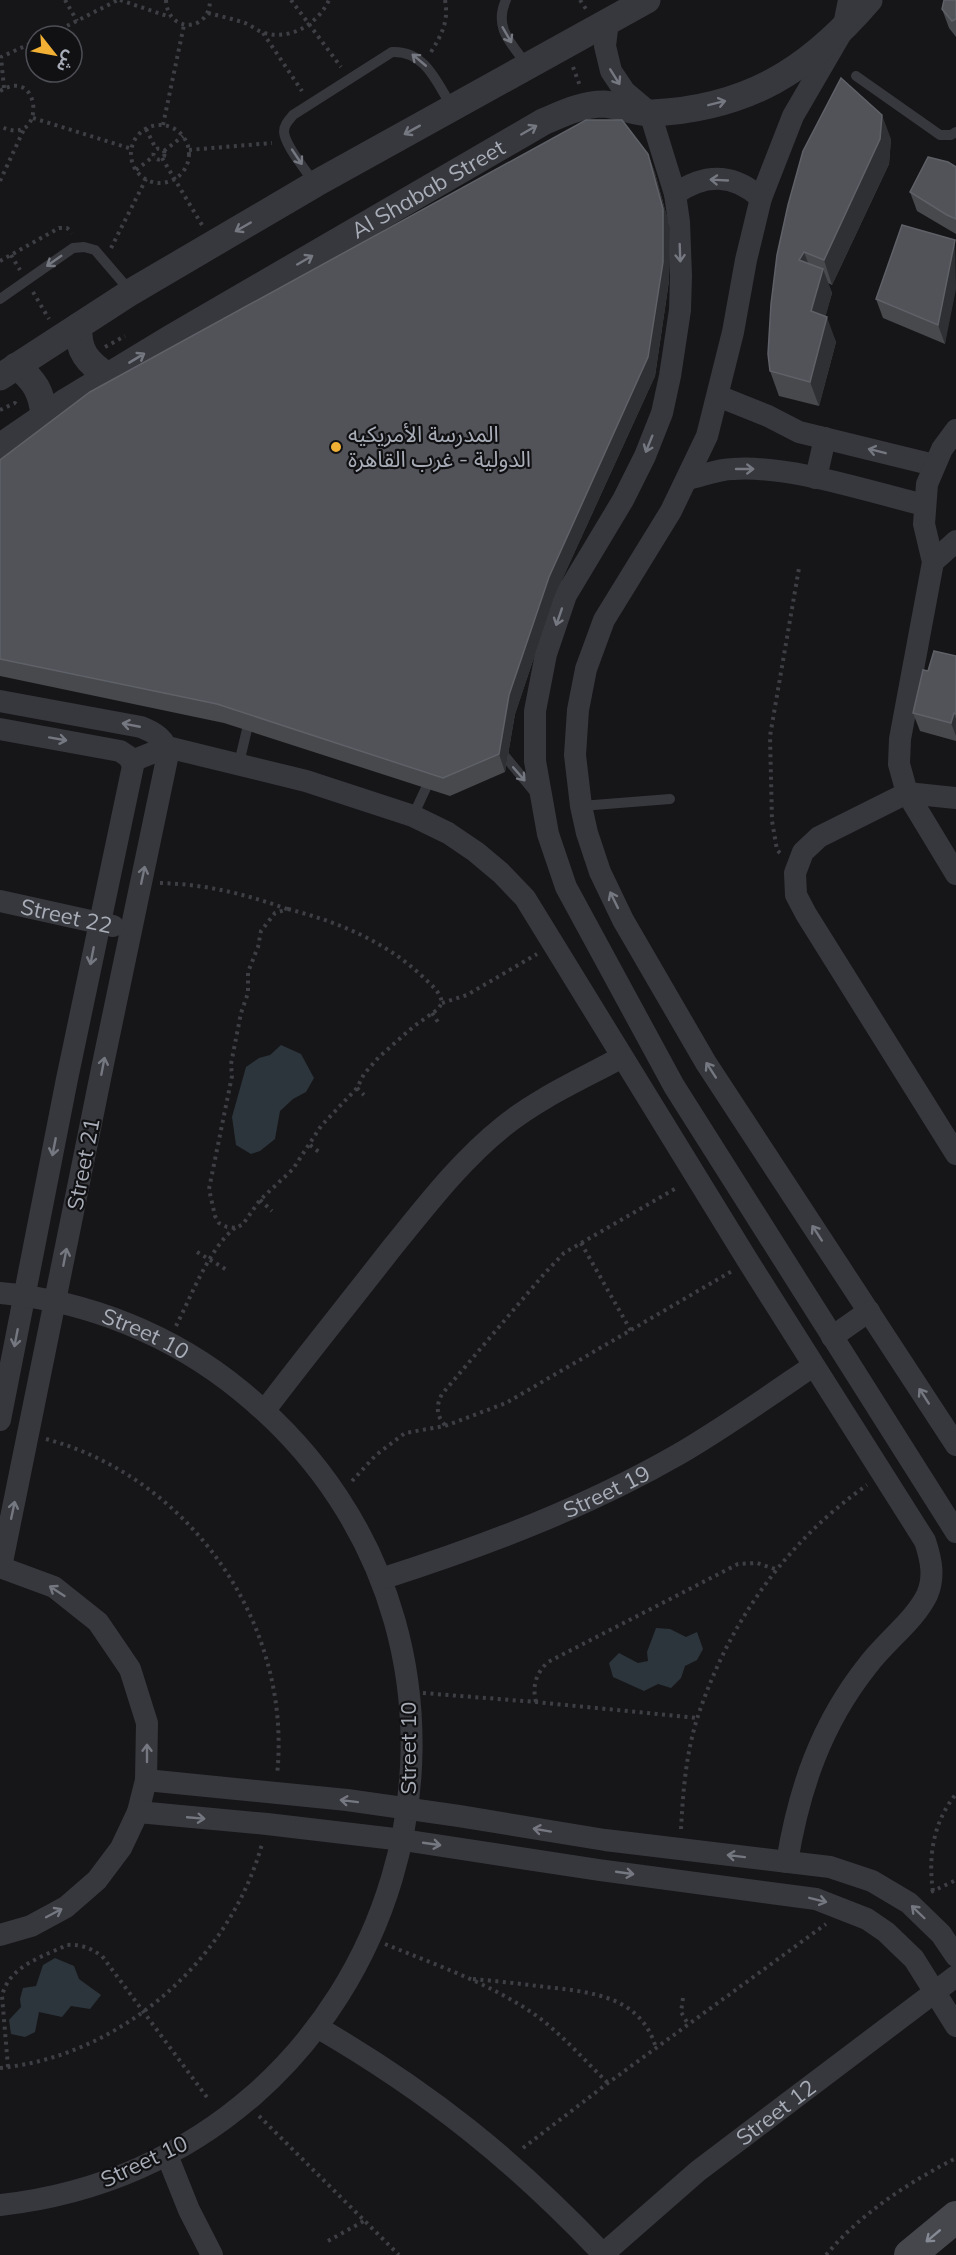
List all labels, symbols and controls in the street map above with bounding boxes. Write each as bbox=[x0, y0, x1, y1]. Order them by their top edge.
north arrow bbox=[24, 24, 84, 84]
one-way arrow bbox=[501, 26, 513, 43]
text: ش bbox=[53, 47, 81, 76]
one-way arrow bbox=[412, 53, 427, 67]
one-way arrow bbox=[610, 68, 622, 85]
one-way arrow bbox=[707, 97, 726, 109]
one-way arrow bbox=[404, 124, 421, 136]
one-way arrow bbox=[520, 124, 537, 136]
street label: Al Shabab Street bbox=[346, 133, 510, 244]
one-way arrow bbox=[291, 148, 303, 165]
one-way arrow bbox=[709, 174, 729, 185]
one-way arrow bbox=[235, 221, 252, 233]
one-way arrow bbox=[675, 243, 686, 263]
one-way arrow bbox=[296, 253, 313, 265]
one-way arrow bbox=[46, 255, 62, 267]
one-way arrow bbox=[128, 352, 145, 364]
place label: المدرسة الأمريكيه الدولية - غرب القاهرة bbox=[348, 420, 531, 473]
one-way arrow bbox=[643, 435, 654, 453]
marker: المدرسة الأمريكيه الدولية - غرب القاهرة bbox=[329, 440, 343, 454]
one-way arrow bbox=[868, 445, 887, 456]
one-way arrow bbox=[734, 463, 754, 475]
one-way arrow bbox=[552, 607, 563, 625]
one-way arrow bbox=[121, 719, 141, 730]
one-way arrow bbox=[47, 734, 67, 745]
one-way arrow bbox=[512, 766, 525, 782]
one-way arrow bbox=[138, 866, 149, 885]
street label: Street 22 bbox=[18, 892, 115, 939]
one-way arrow bbox=[608, 892, 620, 910]
one-way arrow bbox=[86, 946, 97, 965]
one-way arrow bbox=[98, 1056, 109, 1076]
one-way arrow bbox=[705, 1062, 717, 1078]
street label: Street 21 bbox=[60, 1116, 106, 1212]
one-way arrow bbox=[48, 1137, 59, 1156]
one-way arrow bbox=[811, 1225, 823, 1242]
one-way arrow bbox=[60, 1248, 71, 1267]
street label: Street 10 bbox=[98, 1301, 194, 1366]
one-way arrow bbox=[10, 1328, 21, 1348]
one-way arrow bbox=[918, 1388, 930, 1405]
street label: Street 19 bbox=[559, 1459, 655, 1524]
one-way arrow bbox=[8, 1501, 19, 1520]
one-way arrow bbox=[48, 1584, 65, 1597]
street label: Street 10 bbox=[394, 1702, 422, 1794]
one-way arrow bbox=[141, 1743, 153, 1763]
one-way arrow bbox=[340, 1795, 360, 1806]
one-way arrow bbox=[186, 1812, 206, 1823]
one-way arrow bbox=[533, 1824, 553, 1835]
one-way arrow bbox=[422, 1839, 441, 1850]
one-way arrow bbox=[726, 1850, 746, 1861]
one-way arrow bbox=[614, 1868, 634, 1879]
one-way arrow bbox=[808, 1895, 827, 1907]
one-way arrow bbox=[911, 1905, 926, 1919]
one-way arrow bbox=[45, 1907, 62, 1919]
street label: Street 12 bbox=[730, 2073, 821, 2151]
street label: Street 10 bbox=[96, 2129, 192, 2193]
one-way arrow bbox=[925, 2229, 941, 2242]

